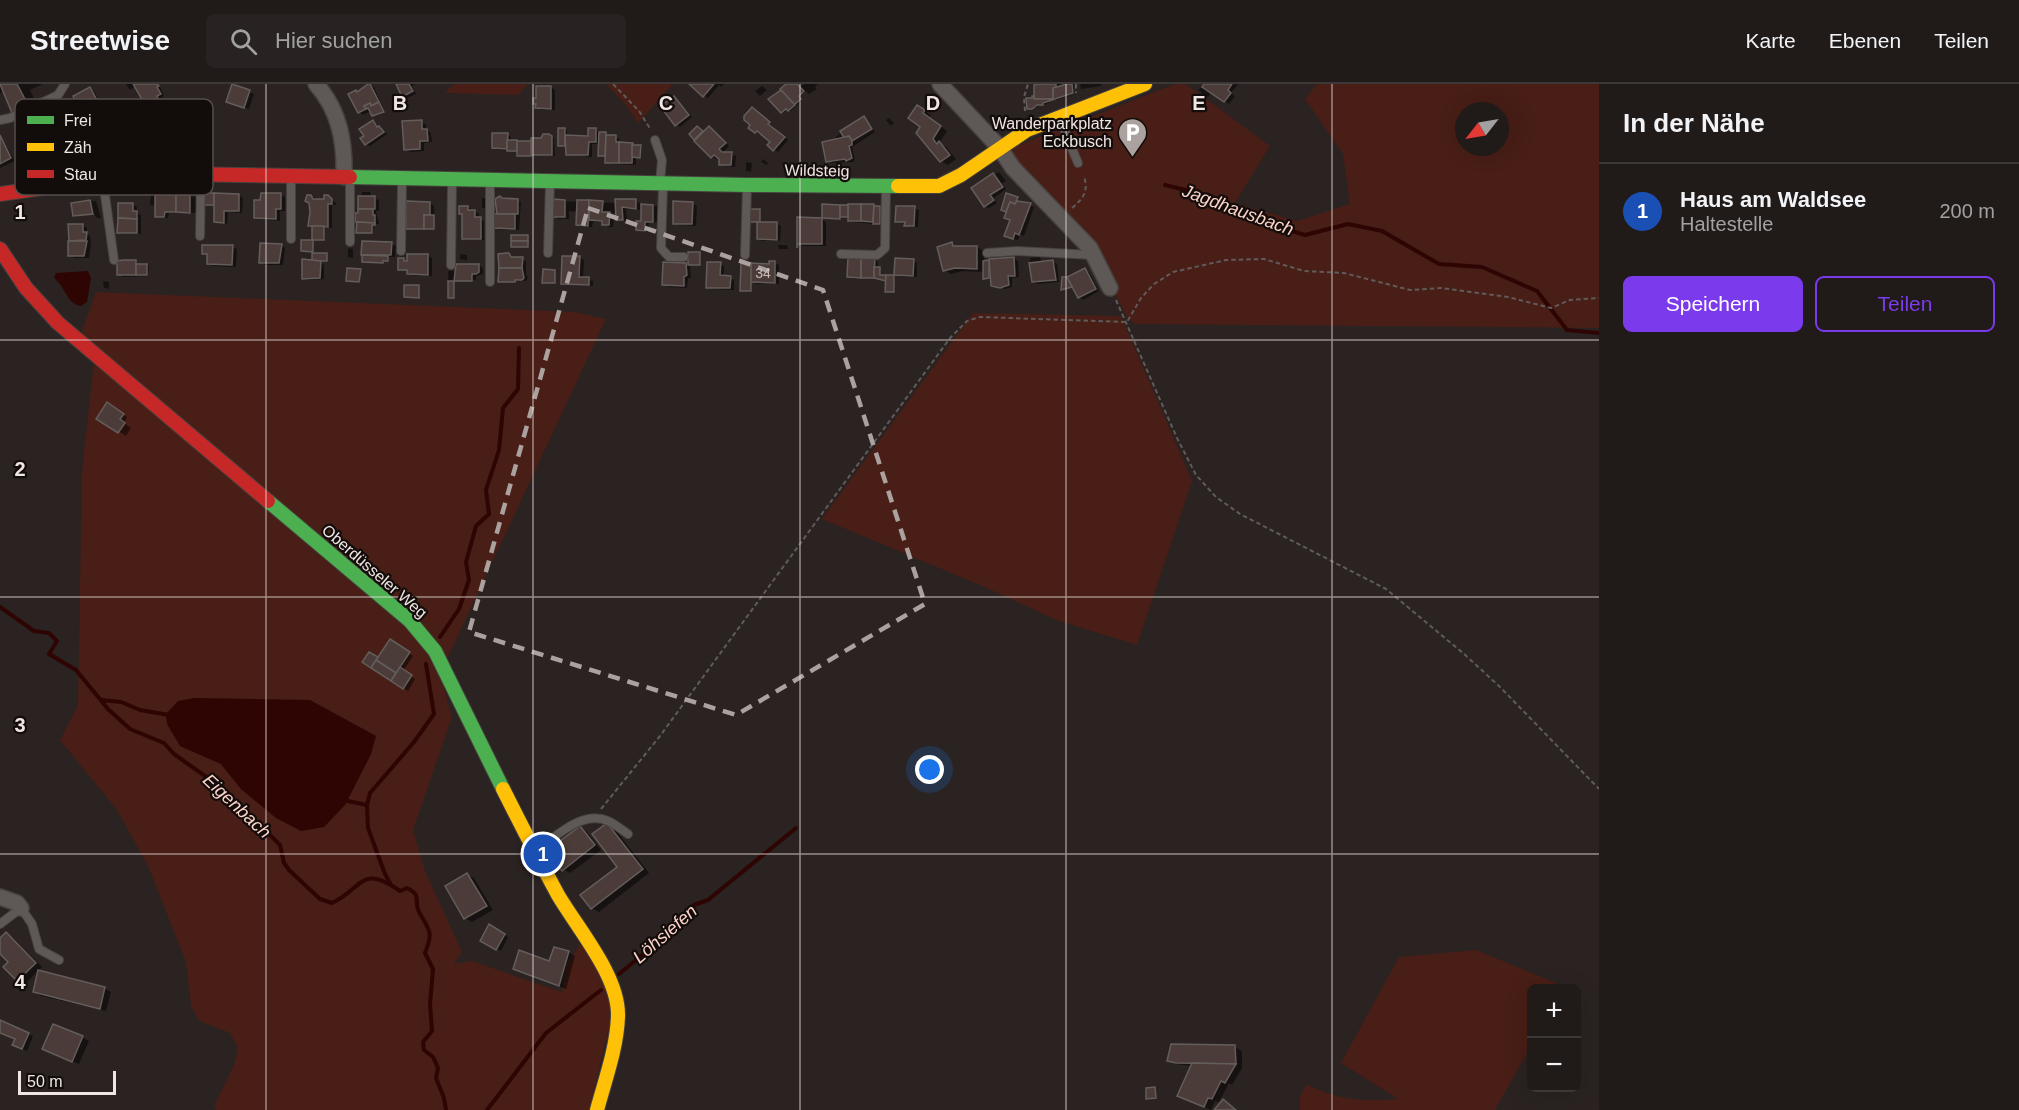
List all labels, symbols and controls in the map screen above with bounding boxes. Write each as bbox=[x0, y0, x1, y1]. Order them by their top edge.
search box bbox=[206, 14, 626, 68]
text: Streetwise bbox=[30, 25, 170, 56]
icon: search bbox=[227, 25, 260, 58]
text: Hier suchen bbox=[275, 28, 392, 53]
text: Karte bbox=[1746, 29, 1796, 52]
text: Ebenen bbox=[1829, 29, 1901, 52]
text: Teilen bbox=[1934, 29, 1989, 52]
text: B bbox=[393, 92, 407, 114]
text: C bbox=[659, 92, 673, 114]
text: D bbox=[926, 92, 940, 114]
text: E bbox=[1192, 92, 1206, 114]
legend bbox=[15, 99, 213, 195]
north arrow bbox=[1455, 102, 1509, 156]
text: In der Nähe bbox=[1623, 108, 1765, 138]
text: Frei bbox=[64, 112, 92, 129]
place label: Wanderparkplatz Eckbusch bbox=[992, 115, 1112, 150]
parking icon: Wanderparkplatz Eckbusch bbox=[1117, 116, 1149, 158]
text: Zäh bbox=[64, 139, 92, 156]
street label: Wildsteig bbox=[784, 161, 850, 180]
text: Stau bbox=[64, 166, 97, 183]
water label: Jagdhausbach bbox=[1179, 180, 1296, 239]
text: Haus am Waldsee bbox=[1680, 187, 1866, 212]
text: 1 bbox=[1637, 200, 1648, 222]
text: 200 m bbox=[1939, 200, 1995, 222]
text: 1 bbox=[14, 201, 26, 223]
text: Haltestelle bbox=[1680, 213, 1773, 235]
house number: 34 bbox=[755, 265, 771, 281]
button: Speichern bbox=[1623, 276, 1803, 332]
button: Teilen bbox=[1815, 276, 1995, 332]
text: 2 bbox=[14, 458, 26, 480]
street label: Oberdüsseler Weg bbox=[319, 521, 430, 621]
text: 3 bbox=[14, 714, 26, 736]
your location bbox=[915, 755, 944, 784]
water label: Eigenbach bbox=[199, 770, 275, 842]
pin: 1 bbox=[524, 832, 562, 876]
water label: Löhsiefen bbox=[629, 901, 701, 967]
text: 4 bbox=[14, 971, 26, 993]
map controls bbox=[1527, 984, 1581, 1092]
button: + bbox=[1527, 984, 1581, 1038]
button: − bbox=[1527, 1038, 1581, 1092]
scale bar bbox=[18, 1068, 116, 1096]
text: 50 m bbox=[27, 1073, 63, 1090]

